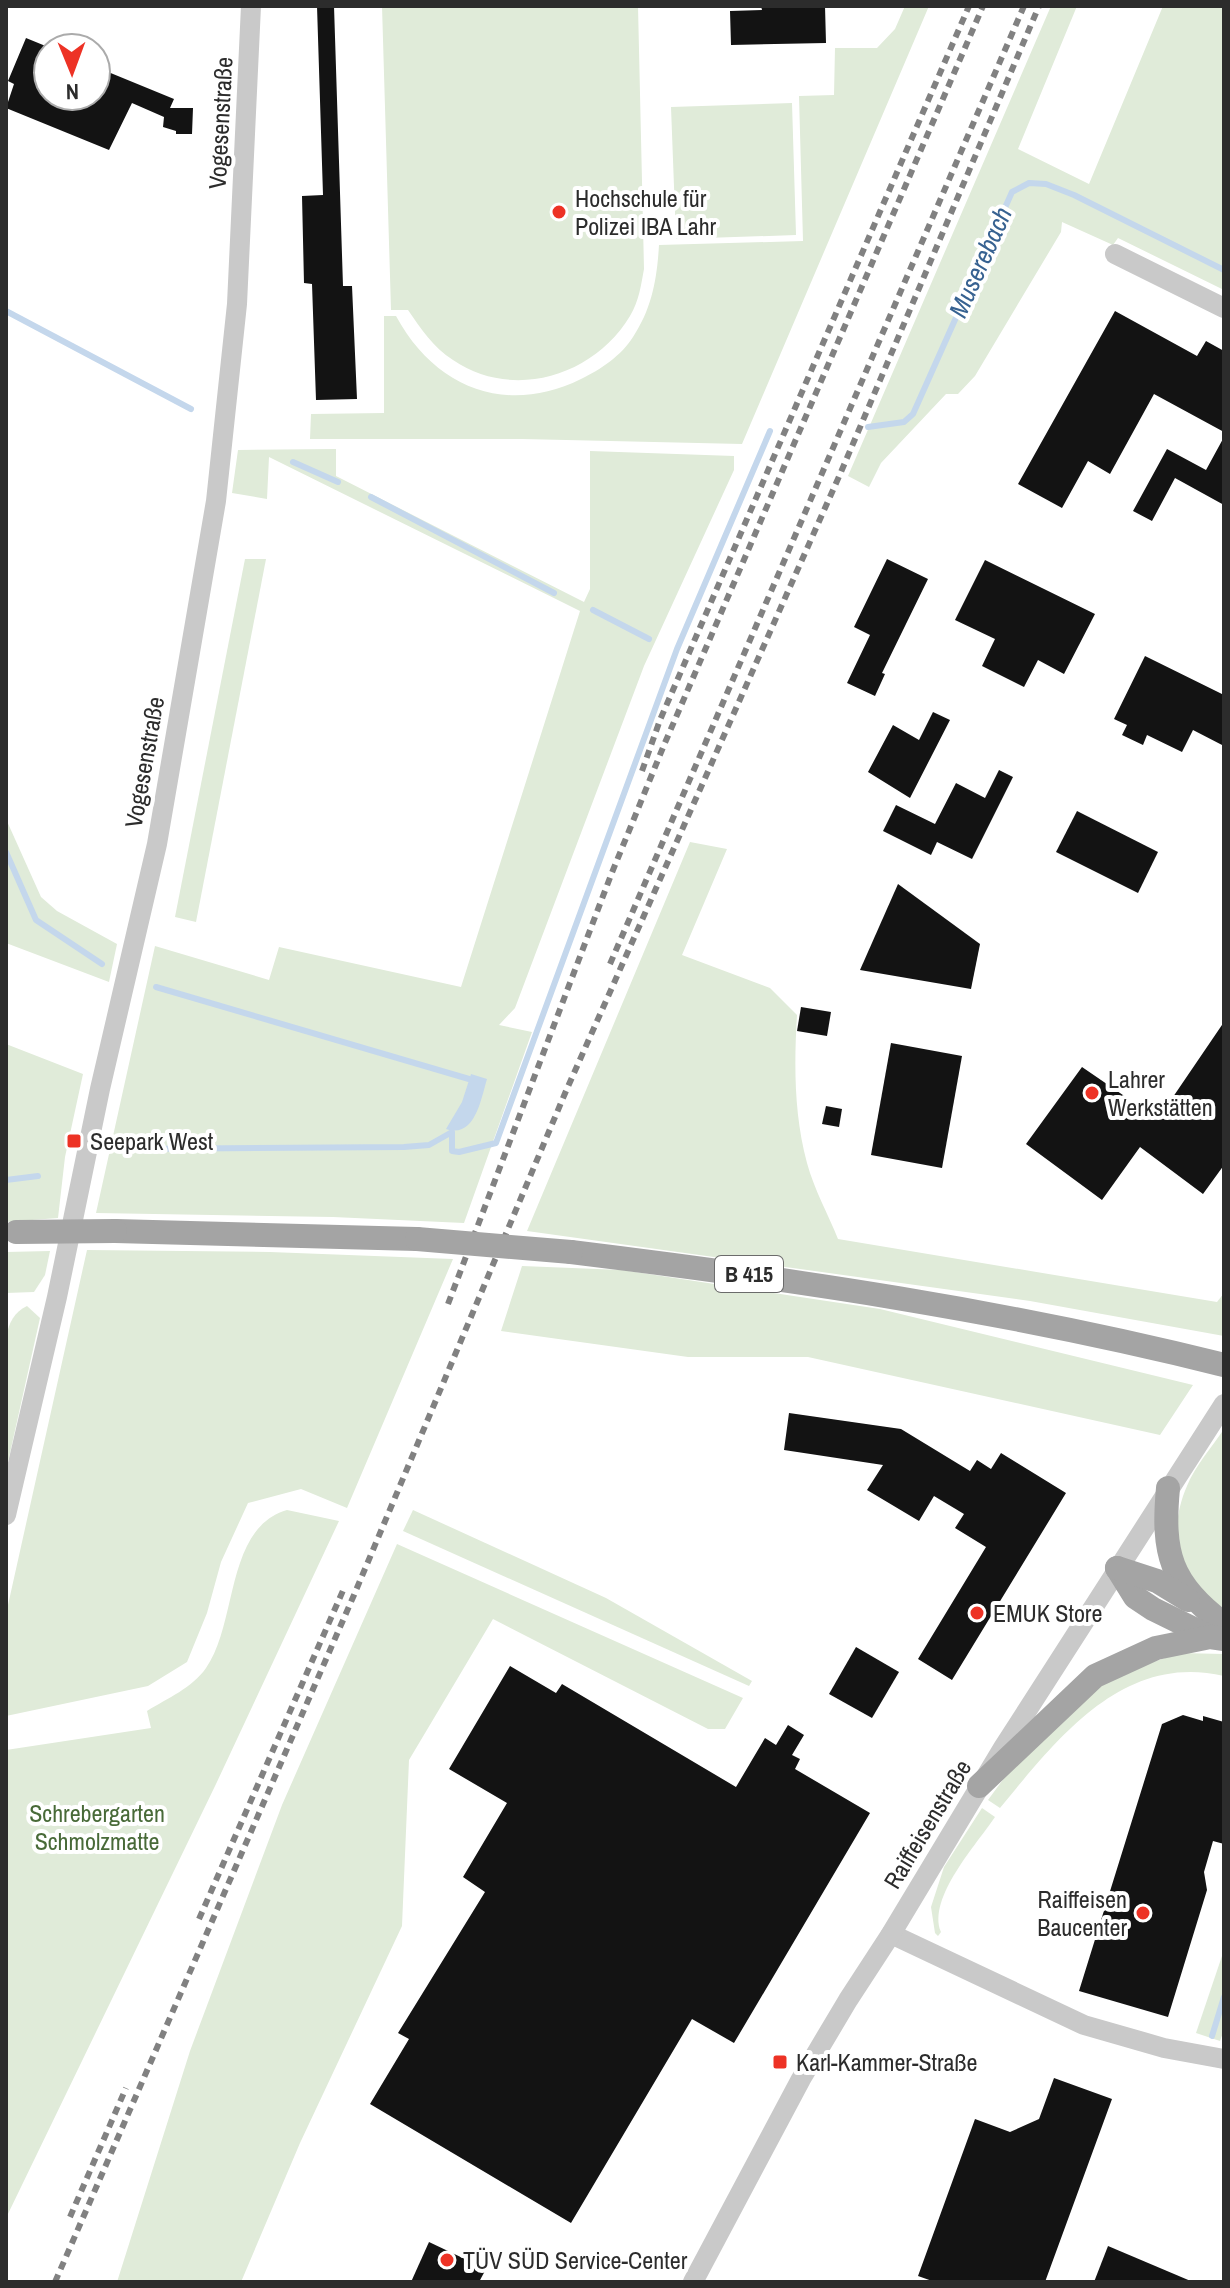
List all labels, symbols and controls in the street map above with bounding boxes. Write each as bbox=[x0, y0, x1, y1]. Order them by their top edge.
north arrow bbox=[32, 32, 112, 112]
street label: Vogesenstraße bbox=[201, 56, 239, 190]
text: N bbox=[66, 77, 79, 107]
place label: Hochschule für Polizei IBA Lahr bbox=[575, 182, 717, 242]
water label: Muserebach bbox=[940, 201, 1020, 323]
marker: Hochschule für Polizei IBA Lahr bbox=[550, 203, 568, 221]
street label: Vogesenstraße bbox=[117, 694, 171, 830]
place label: Lahrer Werkstätten bbox=[1108, 1063, 1213, 1123]
marker: Lahrer Werkstätten bbox=[1083, 1084, 1101, 1102]
place label: Seepark West bbox=[90, 1125, 214, 1157]
marker: Seepark West bbox=[65, 1132, 83, 1150]
road number: B 415 bbox=[715, 1256, 783, 1292]
place label: EMUK Store bbox=[993, 1597, 1102, 1629]
marker: EMUK Store bbox=[968, 1604, 986, 1622]
street label: Raiffeisenstraße bbox=[876, 1754, 978, 1894]
park label: Schrebergarten Schmolzmatte bbox=[29, 1797, 165, 1857]
place label: Raiffeisen Baucenter bbox=[1037, 1883, 1127, 1943]
marker: Raiffeisen Baucenter bbox=[1134, 1904, 1152, 1922]
place label: Karl-Kammer-Straße bbox=[796, 2046, 978, 2078]
marker: Karl-Kammer-Straße bbox=[771, 2053, 789, 2071]
place label: TÜV SÜD Service-Center bbox=[463, 2244, 688, 2276]
marker: TÜV SÜD Service-Center bbox=[438, 2251, 456, 2269]

